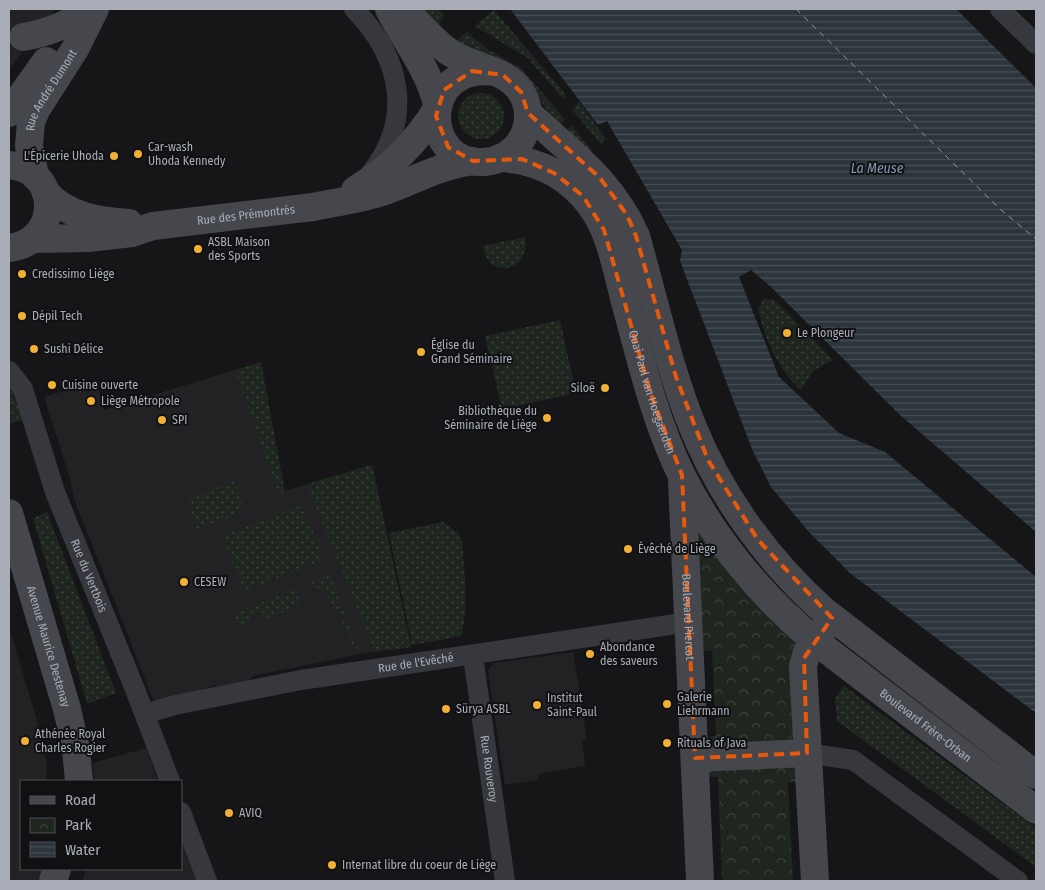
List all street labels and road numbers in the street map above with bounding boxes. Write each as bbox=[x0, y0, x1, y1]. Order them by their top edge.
street label: Rue André Dumont bbox=[23, 47, 80, 131]
street label: Rue des Prémontrés bbox=[196, 202, 296, 228]
street label: Quai Paul van Hoegaerden bbox=[626, 329, 678, 456]
street label: Rue du Vertbois bbox=[68, 537, 110, 614]
street label: Boulevard Piercot bbox=[679, 573, 697, 661]
street label: Avenue Maurice Destenay bbox=[24, 584, 73, 709]
street label: Rue de l'Evêché bbox=[377, 650, 455, 675]
street label: Boulevard Frère-Orban bbox=[877, 686, 974, 765]
street label: Rue Rouveroy bbox=[477, 735, 501, 804]

